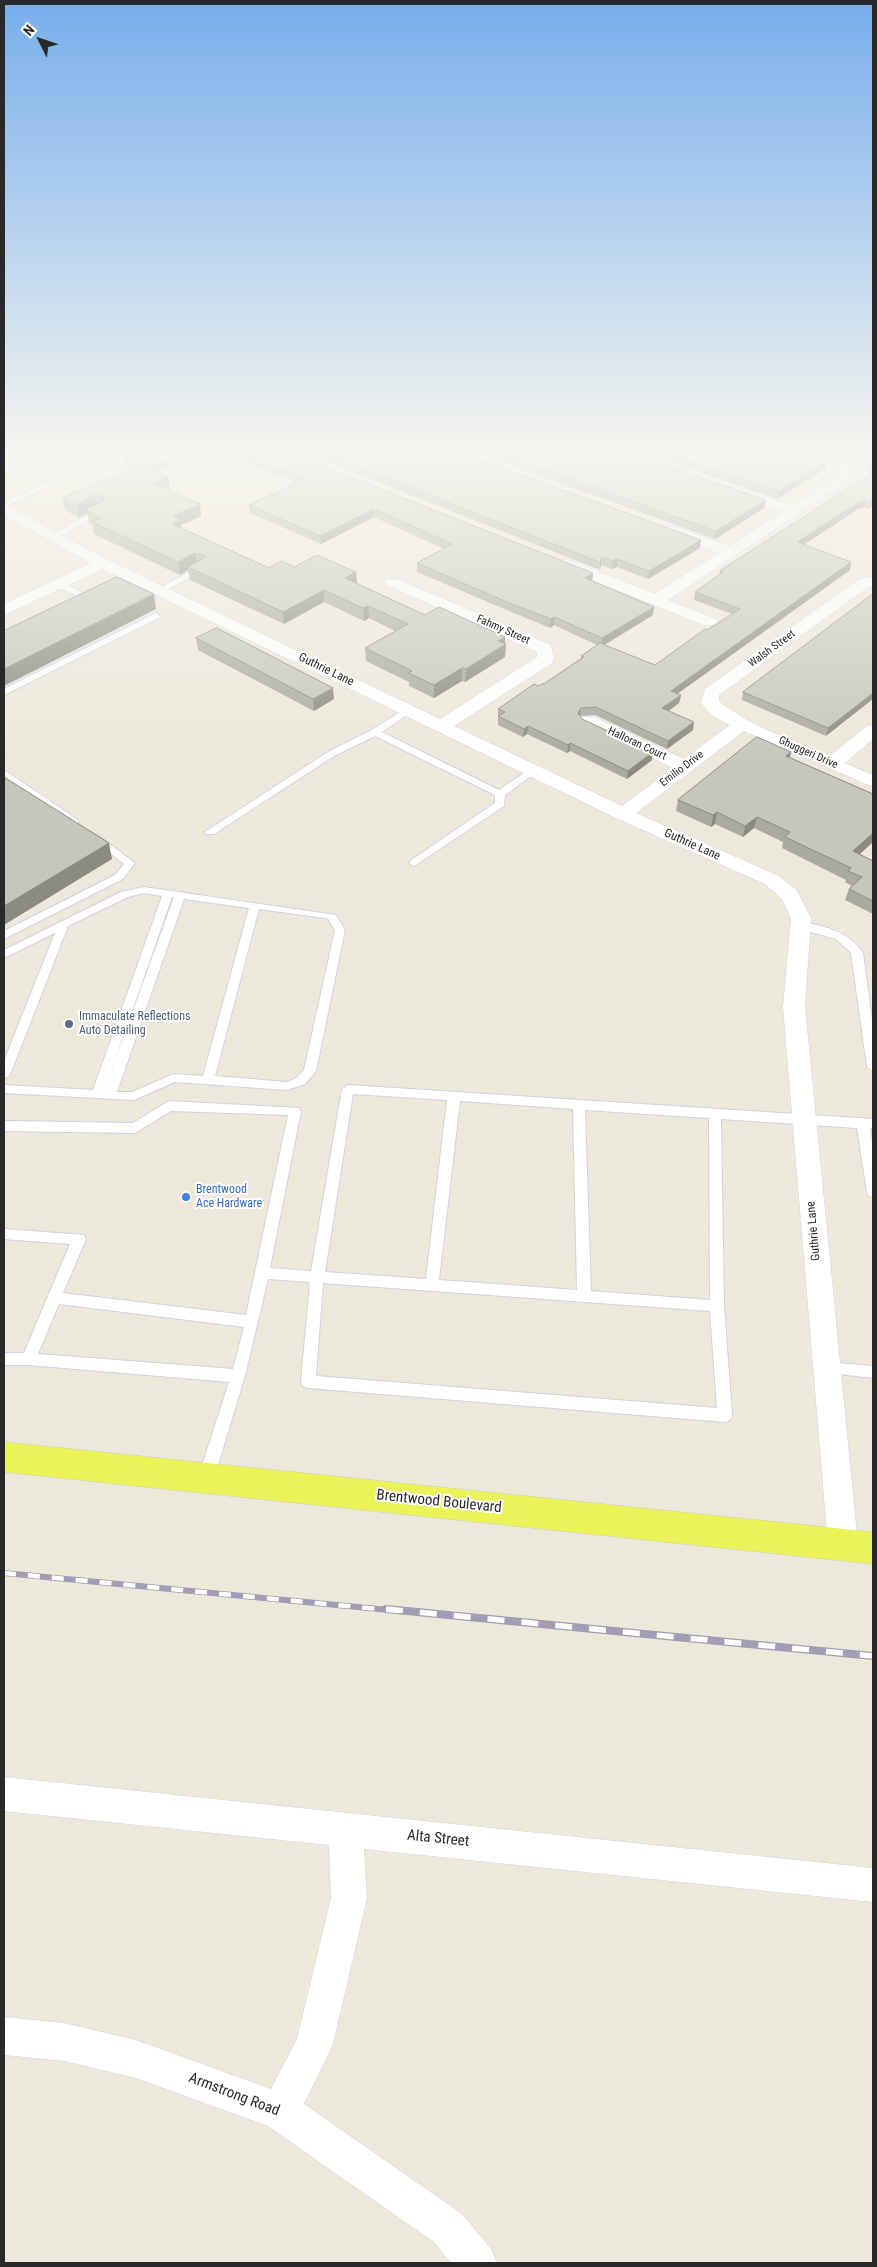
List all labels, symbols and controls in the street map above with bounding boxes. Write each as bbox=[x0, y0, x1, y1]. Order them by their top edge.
north arrow bbox=[15, 15, 65, 65]
text: N bbox=[20, 22, 38, 39]
street label: Fahmy Street bbox=[474, 612, 532, 648]
street label: Walsh Street bbox=[746, 628, 798, 670]
street label: Guthrie Lane bbox=[296, 650, 356, 690]
street label: Halloran Court bbox=[606, 725, 668, 763]
street label: Ghuggeri Drive bbox=[776, 734, 840, 772]
street label: Emilio Drive bbox=[658, 748, 706, 790]
street label: Guthrie Lane bbox=[662, 826, 722, 864]
place label: Immaculate Reflections Auto Detailing bbox=[79, 1010, 190, 1038]
marker: Immaculate Reflections Auto Detailing bbox=[63, 1018, 75, 1030]
place label: Brentwood Ace Hardware bbox=[196, 1183, 262, 1211]
marker: Brentwood Ace Hardware bbox=[180, 1191, 192, 1203]
street label: Guthrie Lane bbox=[804, 1201, 824, 1261]
street label: Brentwood Boulevard bbox=[376, 1486, 502, 1518]
street label: Alta Street bbox=[406, 1827, 470, 1851]
street label: Armstrong Road bbox=[186, 2069, 282, 2121]

